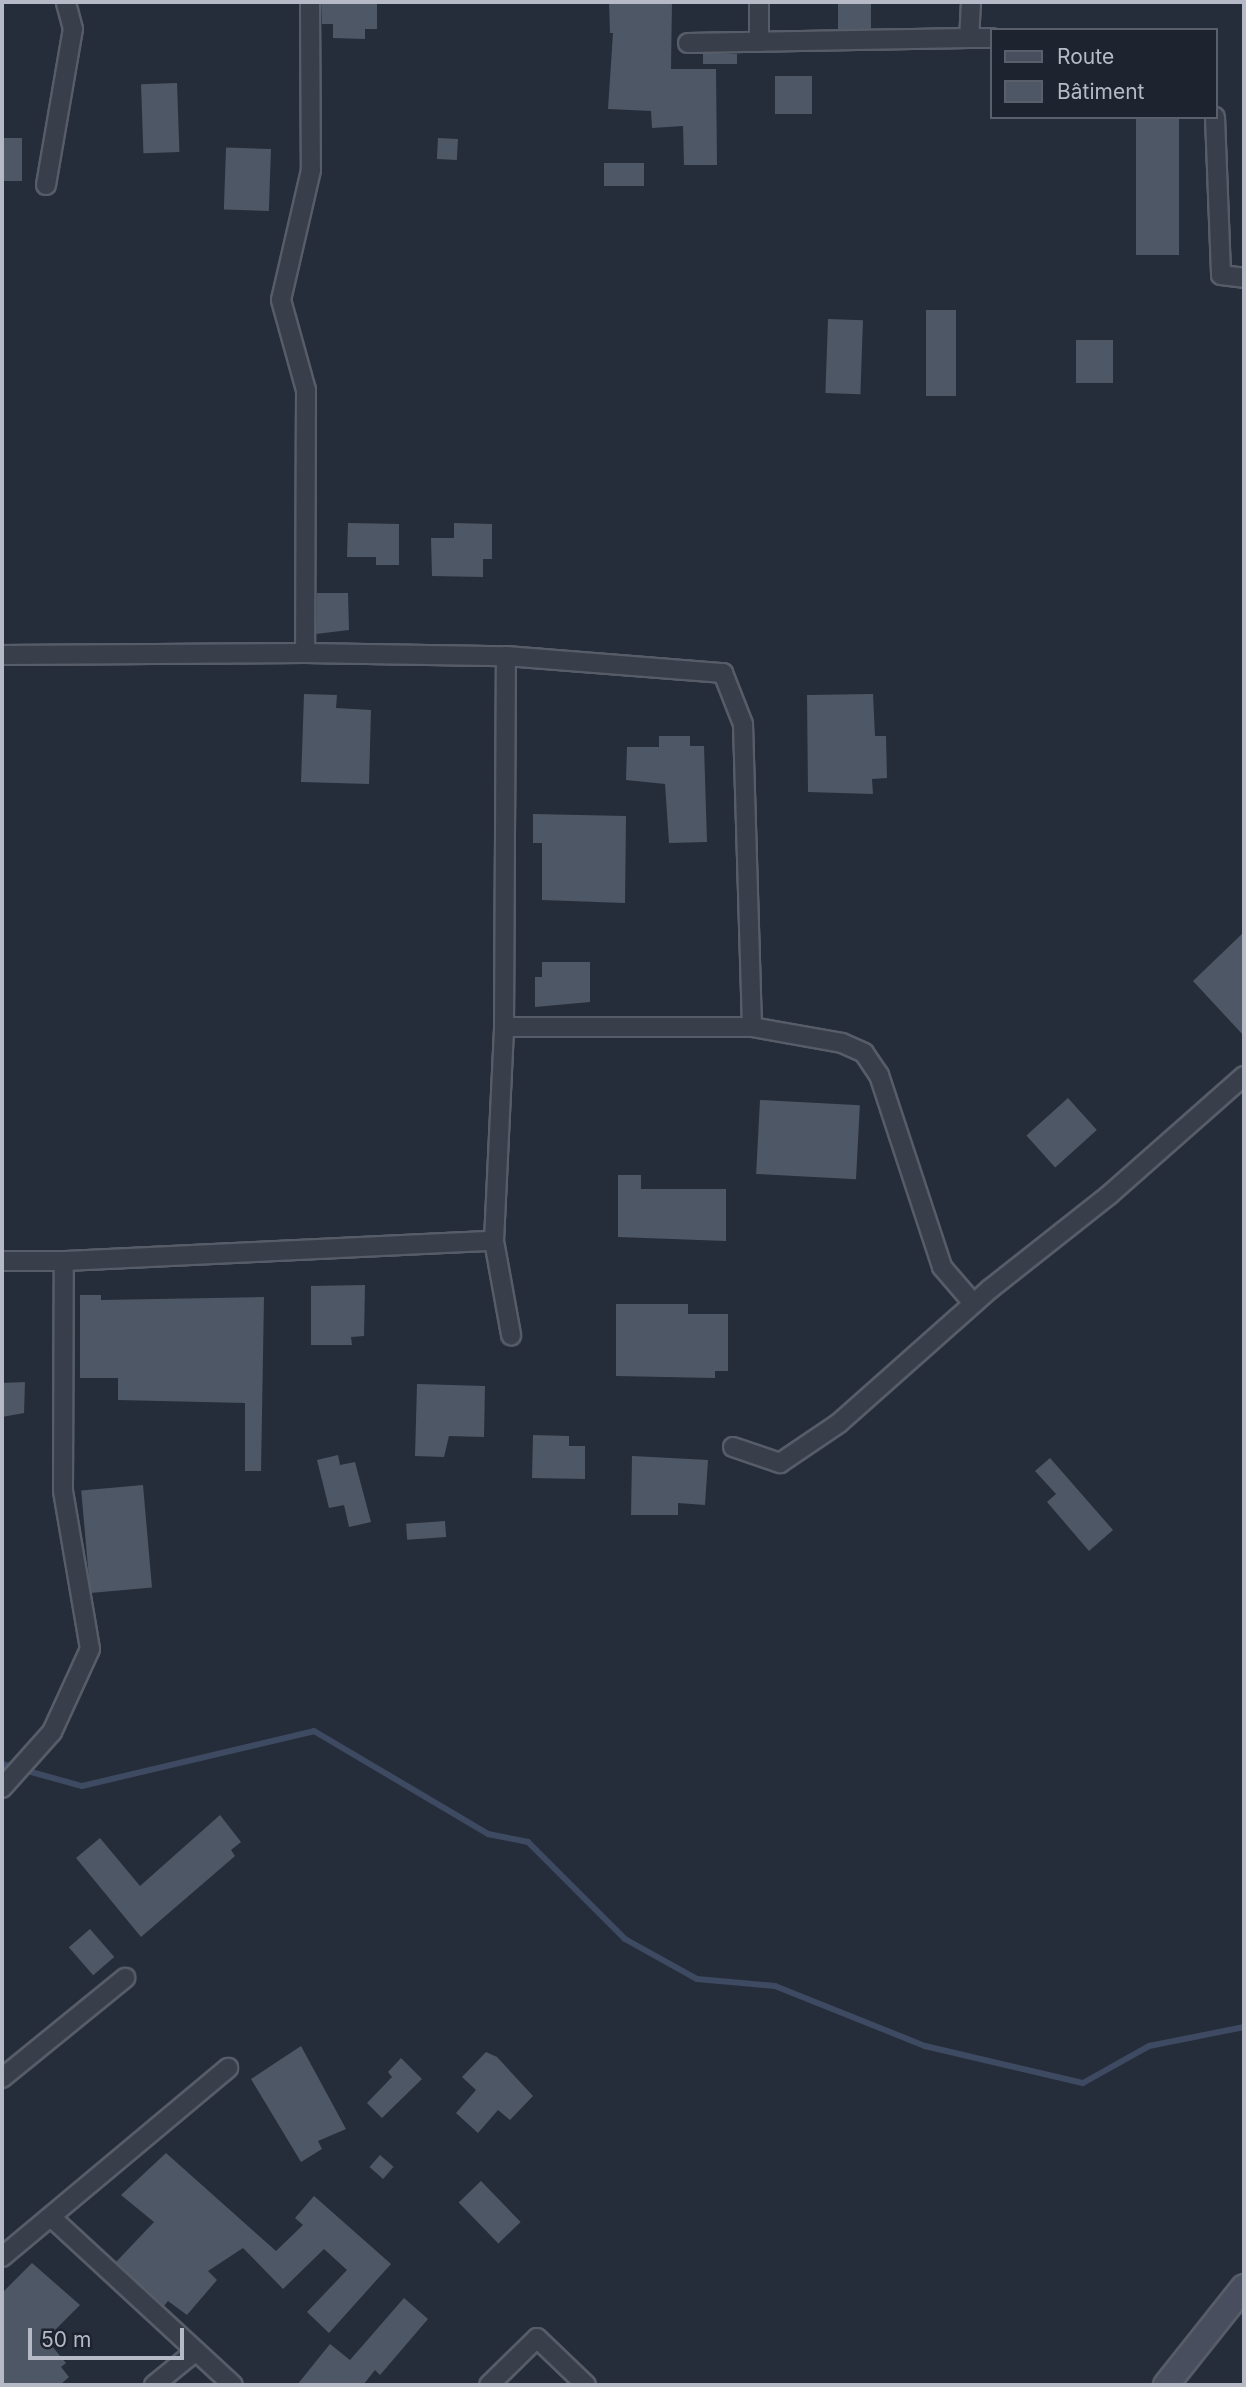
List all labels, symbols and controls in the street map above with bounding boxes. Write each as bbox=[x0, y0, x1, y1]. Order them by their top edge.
legend bbox=[990, 28, 1218, 119]
text: Route bbox=[1057, 44, 1114, 69]
text: Bâtiment bbox=[1057, 79, 1144, 104]
scale bar bbox=[32, 2314, 187, 2358]
text: 50 m bbox=[41, 2327, 91, 2352]

